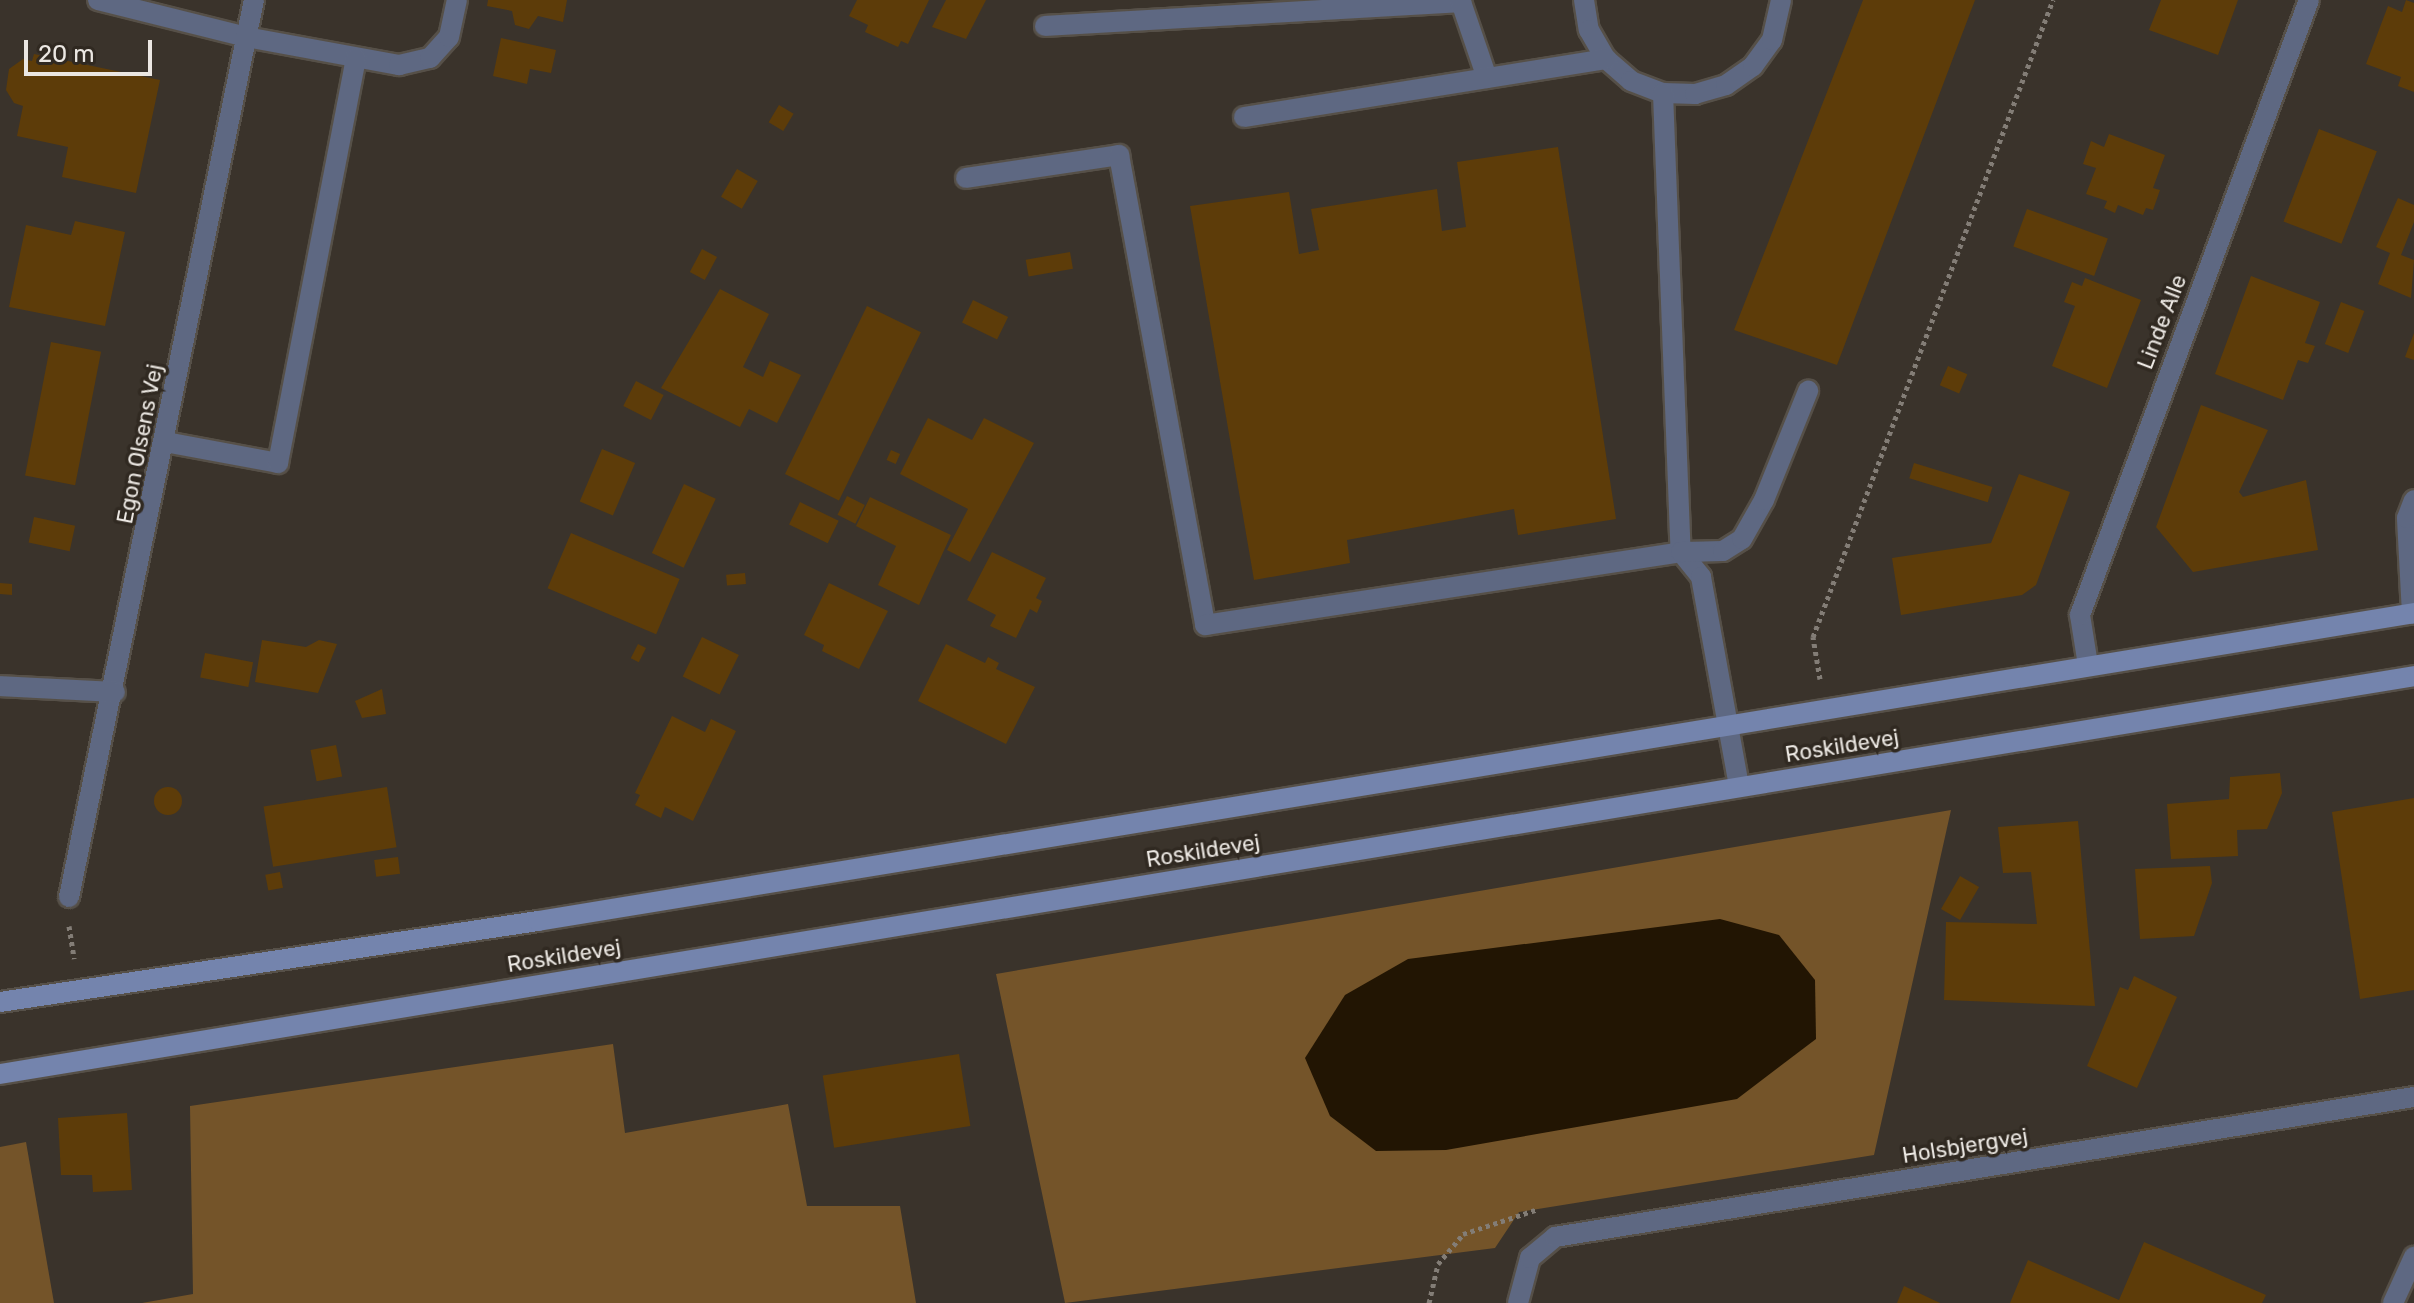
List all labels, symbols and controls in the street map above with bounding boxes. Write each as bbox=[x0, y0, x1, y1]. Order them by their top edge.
scale bar bbox=[28, 24, 156, 74]
text: 20 m bbox=[38, 40, 95, 68]
street label: Linde Alle bbox=[2132, 271, 2192, 373]
street label: Egon Olsens Vej bbox=[112, 362, 168, 526]
street label: Roskildevej bbox=[1783, 724, 1901, 768]
street label: Roskildevej bbox=[1144, 829, 1262, 873]
street label: Roskildevej bbox=[505, 934, 623, 978]
street label: Holsbjergvej bbox=[1900, 1123, 2030, 1169]

